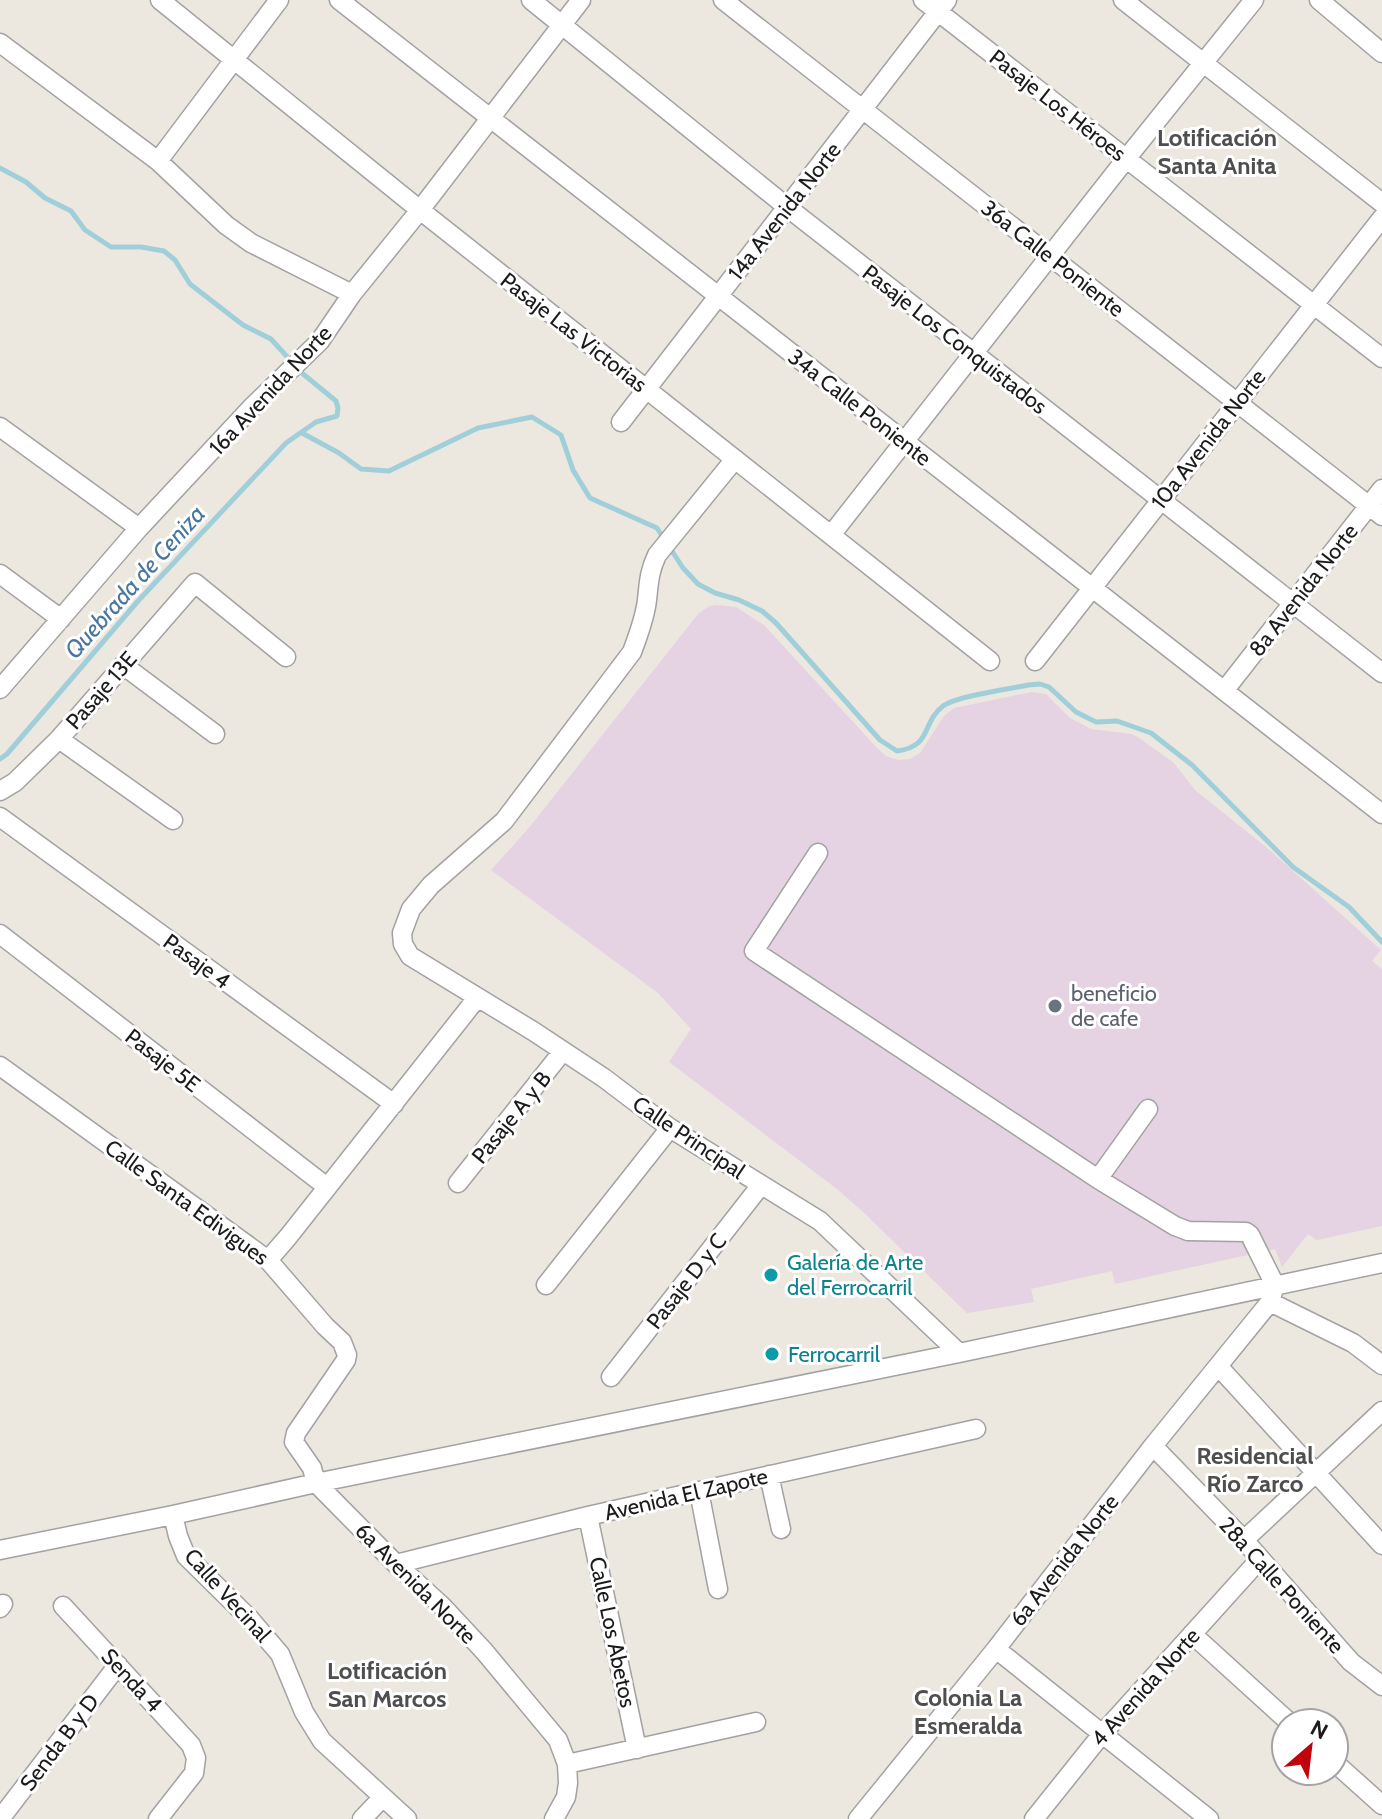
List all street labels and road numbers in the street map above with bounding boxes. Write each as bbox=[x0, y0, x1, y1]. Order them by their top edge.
street label: Pasaje Los Héroes bbox=[984, 44, 1131, 167]
street label: 14a Avenida Norte bbox=[722, 137, 847, 286]
street label: 36a Calle Poniente bbox=[976, 194, 1129, 323]
street label: Pasaje Los Conquistados bbox=[857, 259, 1052, 420]
street label: Pasaje Las Victorias bbox=[495, 267, 652, 398]
street label: 16a Avenida Norte bbox=[203, 320, 337, 461]
street label: 34a Calle Poniente bbox=[783, 343, 937, 472]
street label: 10a Avenida Norte bbox=[1145, 364, 1271, 515]
street label: 8a Avenida Norte bbox=[1243, 519, 1364, 662]
street label: Pasaje 13E bbox=[60, 646, 143, 735]
street label: Pasaje 4 bbox=[158, 928, 236, 995]
street label: Pasaje 5E bbox=[120, 1023, 205, 1098]
street label: Pasaje A y B bbox=[466, 1066, 557, 1169]
street label: Calle Principal bbox=[627, 1090, 751, 1185]
street label: Calle Santa Edivigues bbox=[99, 1134, 274, 1271]
street label: Pasaje D y C bbox=[641, 1228, 732, 1335]
street label: Avenida El Zapote bbox=[602, 1463, 770, 1526]
street label: 6a Avenida Norte bbox=[1004, 1489, 1124, 1632]
street label: 28a Calle Poniente bbox=[1213, 1512, 1350, 1659]
street label: 6a Avenida Norte bbox=[349, 1517, 482, 1650]
street label: Calle Vecinal bbox=[179, 1543, 277, 1648]
street label: Calle Los Abetos bbox=[583, 1554, 642, 1710]
street label: 4 Avenida Norte bbox=[1085, 1623, 1206, 1752]
street label: Senda 4 bbox=[96, 1643, 168, 1718]
street label: Senda B y D bbox=[14, 1689, 105, 1796]

